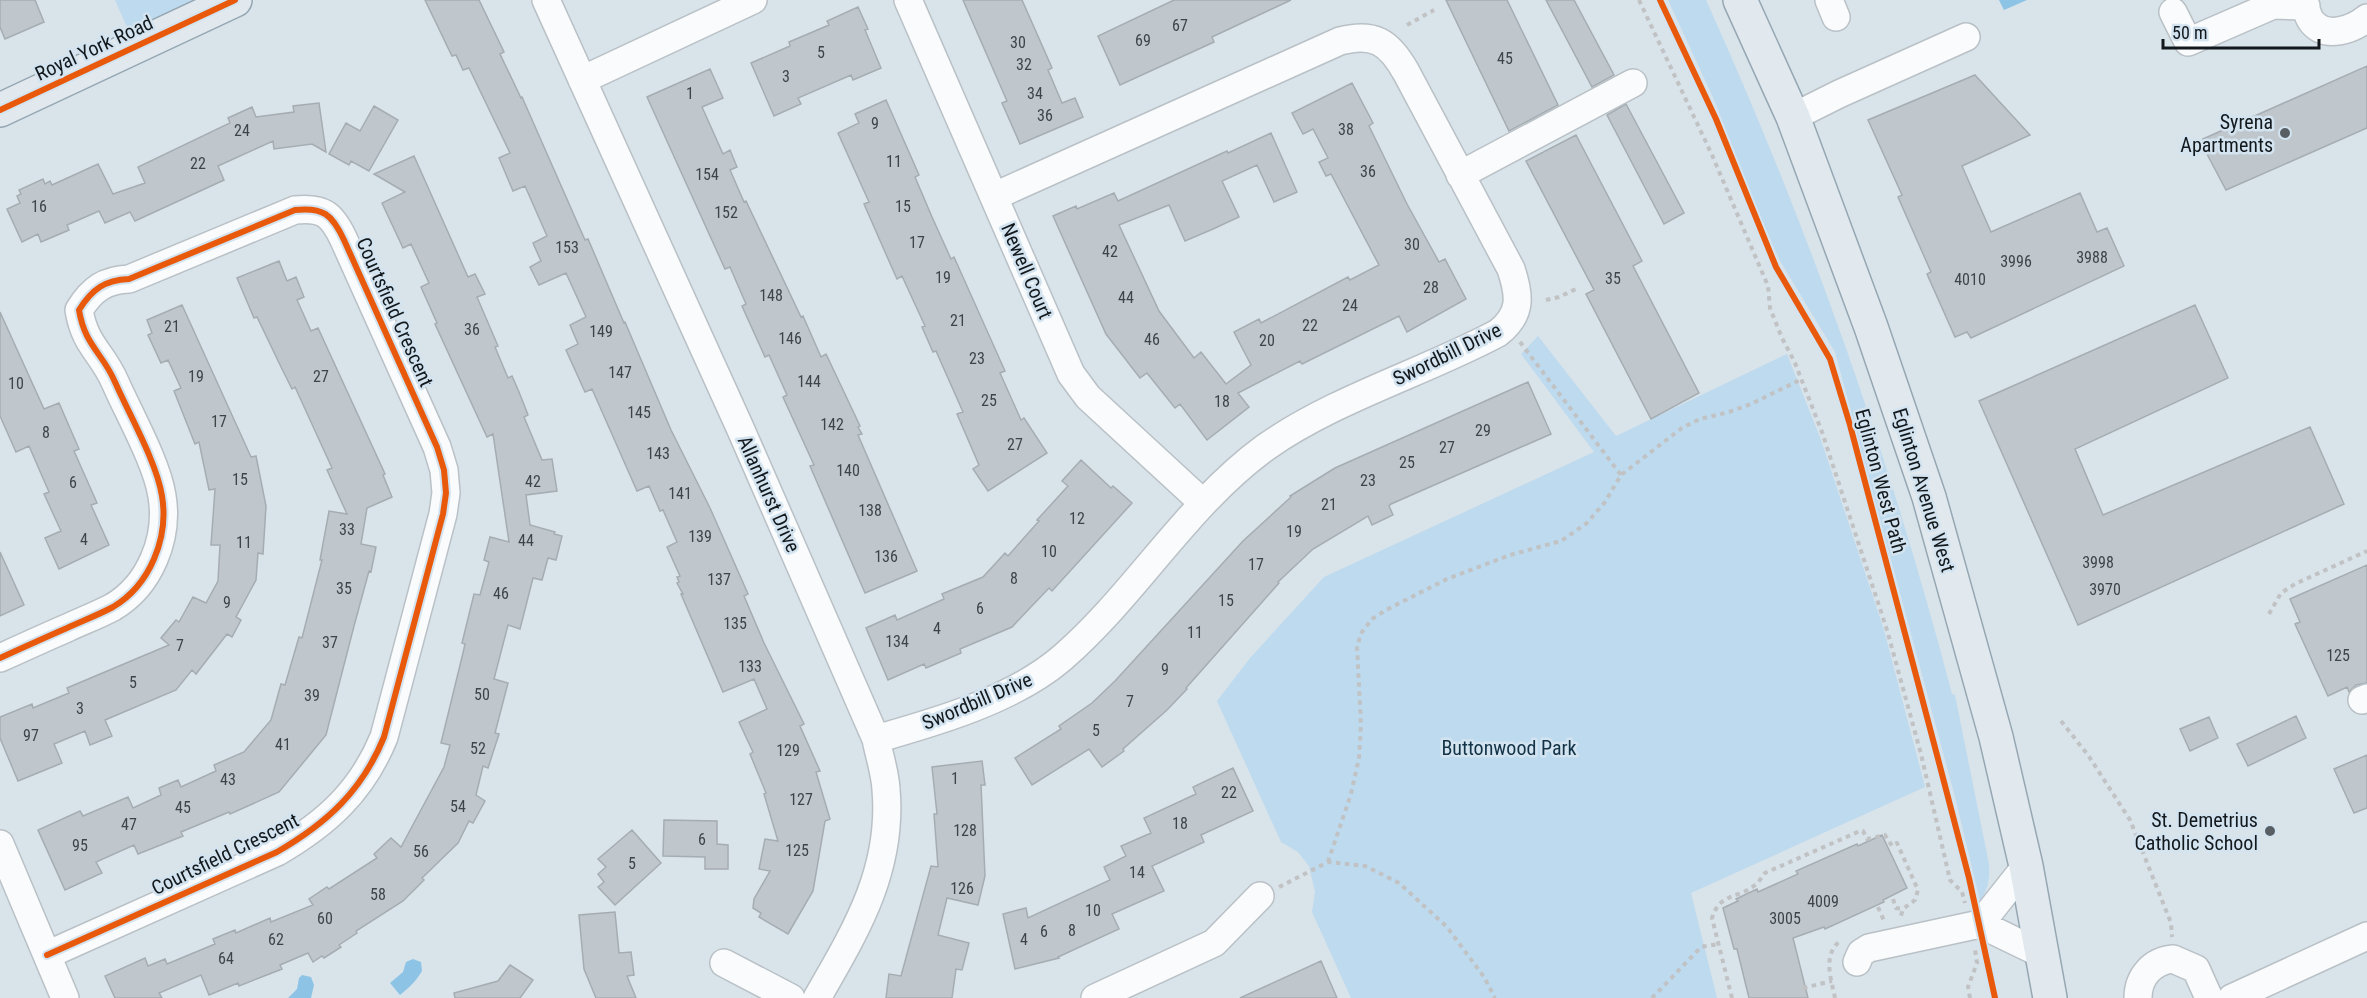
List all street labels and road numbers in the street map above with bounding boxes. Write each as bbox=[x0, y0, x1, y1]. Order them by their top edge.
street label: Royal York Road bbox=[31, 10, 157, 86]
street label: Newell Court bbox=[996, 220, 1058, 322]
street label: Courtsfield Crescent bbox=[351, 234, 439, 390]
street label: Swordbill Drive bbox=[1389, 317, 1505, 391]
street label: Eglinton Avenue West bbox=[1888, 405, 1960, 575]
street label: Eglinton West Path bbox=[1850, 406, 1912, 556]
street label: Allanhurst Drive bbox=[733, 432, 805, 556]
street label: Swordbill Drive bbox=[918, 667, 1036, 735]
street label: Courtsfield Crescent bbox=[147, 808, 303, 900]

